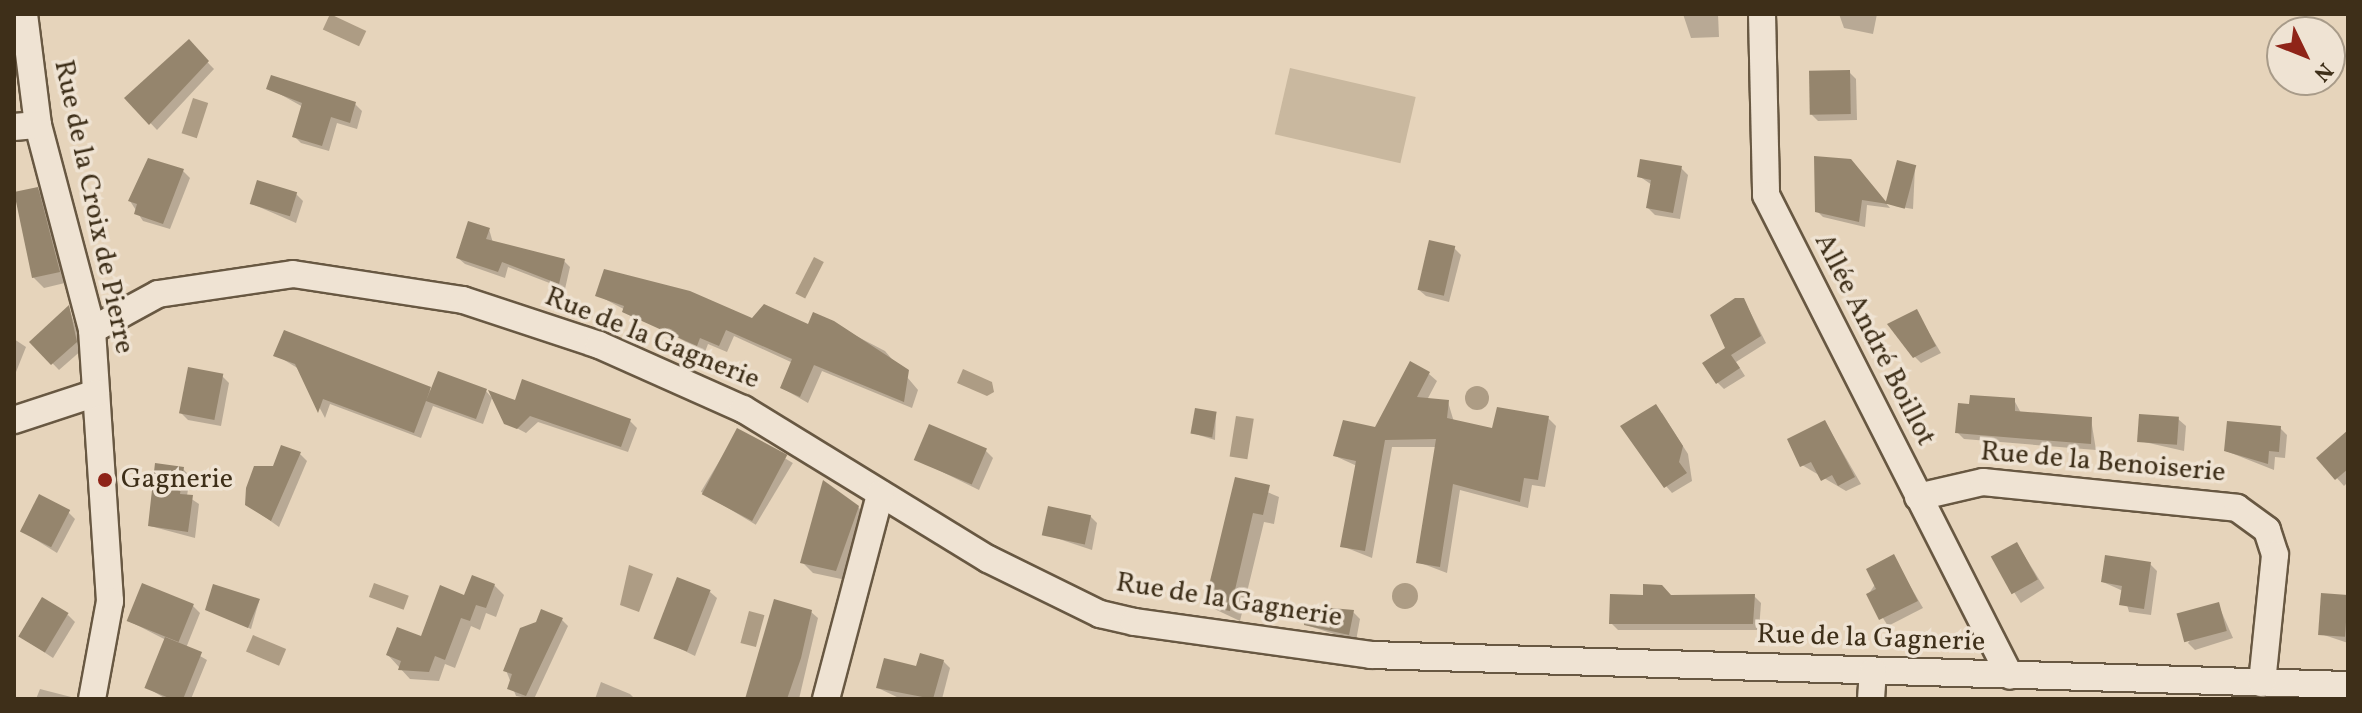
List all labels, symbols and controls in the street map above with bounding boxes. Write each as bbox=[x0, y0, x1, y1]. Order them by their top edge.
north arrow bbox=[2266, 16, 2346, 96]
text: N bbox=[2306, 55, 2339, 88]
street label: Rue de la Croix de Pierre bbox=[45, 57, 141, 357]
street label: Allée André Boillot bbox=[1806, 228, 1942, 452]
street label: Rue de la Gagnerie bbox=[540, 281, 764, 397]
street label: Rue de la Benoiserie bbox=[1979, 436, 2227, 490]
place label: Gagnerie bbox=[121, 463, 233, 497]
marker: Gagnerie bbox=[96, 471, 114, 489]
street label: Rue de la Gagnerie bbox=[1114, 567, 1344, 635]
street label: Rue de la Gagnerie bbox=[1756, 618, 1986, 660]

